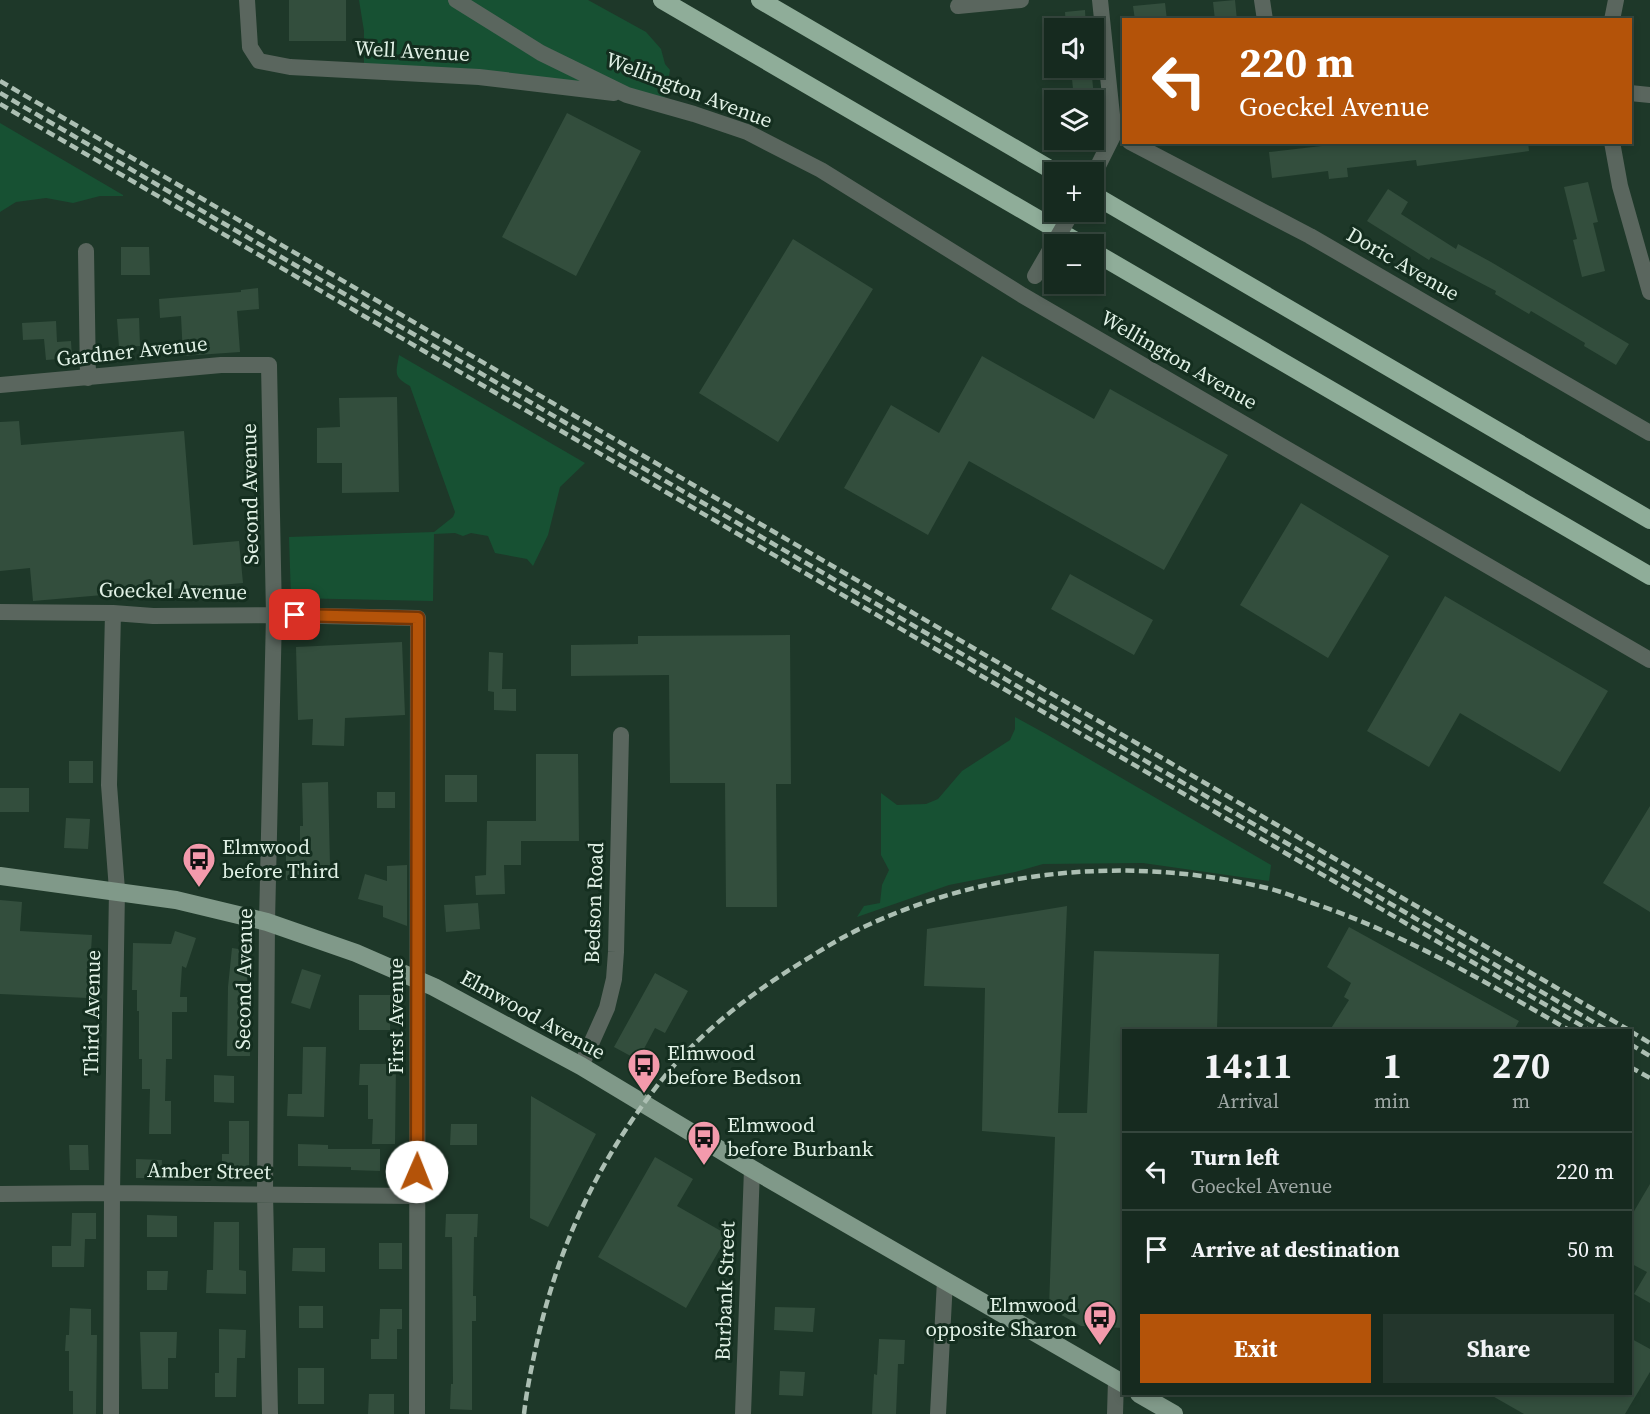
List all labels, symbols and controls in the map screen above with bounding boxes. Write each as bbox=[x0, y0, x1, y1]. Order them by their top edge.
map controls bbox=[1044, 18, 1104, 294]
button: sound bbox=[1044, 18, 1104, 78]
street label: Well Avenue bbox=[354, 33, 470, 68]
text: 220 m bbox=[1239, 33, 1354, 91]
icon: left bbox=[1140, 42, 1218, 120]
street label: Wellington Avenue bbox=[602, 44, 777, 135]
text: Goeckel Avenue bbox=[1239, 88, 1430, 125]
button: layers bbox=[1044, 90, 1104, 150]
button: + bbox=[1044, 162, 1104, 222]
street label: Doric Avenue bbox=[1342, 220, 1465, 308]
button: − bbox=[1044, 234, 1104, 294]
street label: Wellington Avenue bbox=[1096, 303, 1263, 416]
street label: Gardner Avenue bbox=[55, 328, 209, 373]
street label: Second Avenue bbox=[234, 423, 265, 565]
street label: Goeckel Avenue bbox=[99, 575, 247, 606]
pin bbox=[269, 589, 320, 640]
icon: arrive bbox=[278, 598, 311, 631]
place label: Elmwood before Third bbox=[222, 832, 339, 885]
bus stop icon: Elmwood before Third bbox=[181, 841, 217, 888]
street label: Bedson Road bbox=[577, 842, 610, 964]
street label: Second Avenue bbox=[228, 908, 259, 1050]
street label: Third Avenue bbox=[76, 950, 107, 1076]
street label: First Avenue bbox=[381, 958, 410, 1074]
street label: Elmwood Avenue bbox=[456, 963, 611, 1066]
place label: Elmwood before Bedson bbox=[667, 1038, 802, 1091]
text: 14:11 bbox=[1204, 1041, 1292, 1090]
text: 1 bbox=[1382, 1041, 1402, 1090]
text: 270 bbox=[1492, 1041, 1550, 1090]
bus stop icon: Elmwood before Bedson bbox=[626, 1047, 662, 1094]
text: Arrival bbox=[1217, 1087, 1279, 1115]
text: min bbox=[1374, 1087, 1410, 1115]
text: m bbox=[1512, 1087, 1530, 1115]
place label: Elmwood before Burbank bbox=[727, 1110, 874, 1163]
bus stop icon: Elmwood before Burbank bbox=[686, 1119, 722, 1166]
position arrow bbox=[385, 1140, 449, 1204]
text: Turn left bbox=[1191, 1142, 1279, 1172]
street label: Amber Street bbox=[147, 1155, 271, 1186]
icon: left bbox=[1140, 1155, 1173, 1188]
text: 220 m bbox=[1556, 1156, 1614, 1186]
text: Goeckel Avenue bbox=[1191, 1172, 1332, 1200]
street label: Burbank Street bbox=[708, 1220, 741, 1361]
icon: arrive bbox=[1140, 1233, 1173, 1266]
text: Arrive at destination bbox=[1191, 1234, 1400, 1264]
text: 50 m bbox=[1567, 1234, 1614, 1264]
place label: Elmwood opposite Sharon bbox=[925, 1290, 1077, 1343]
bus stop icon: Elmwood opposite Sharon bbox=[1082, 1299, 1118, 1346]
button: Exit bbox=[1140, 1314, 1371, 1383]
button: Share bbox=[1383, 1314, 1614, 1383]

